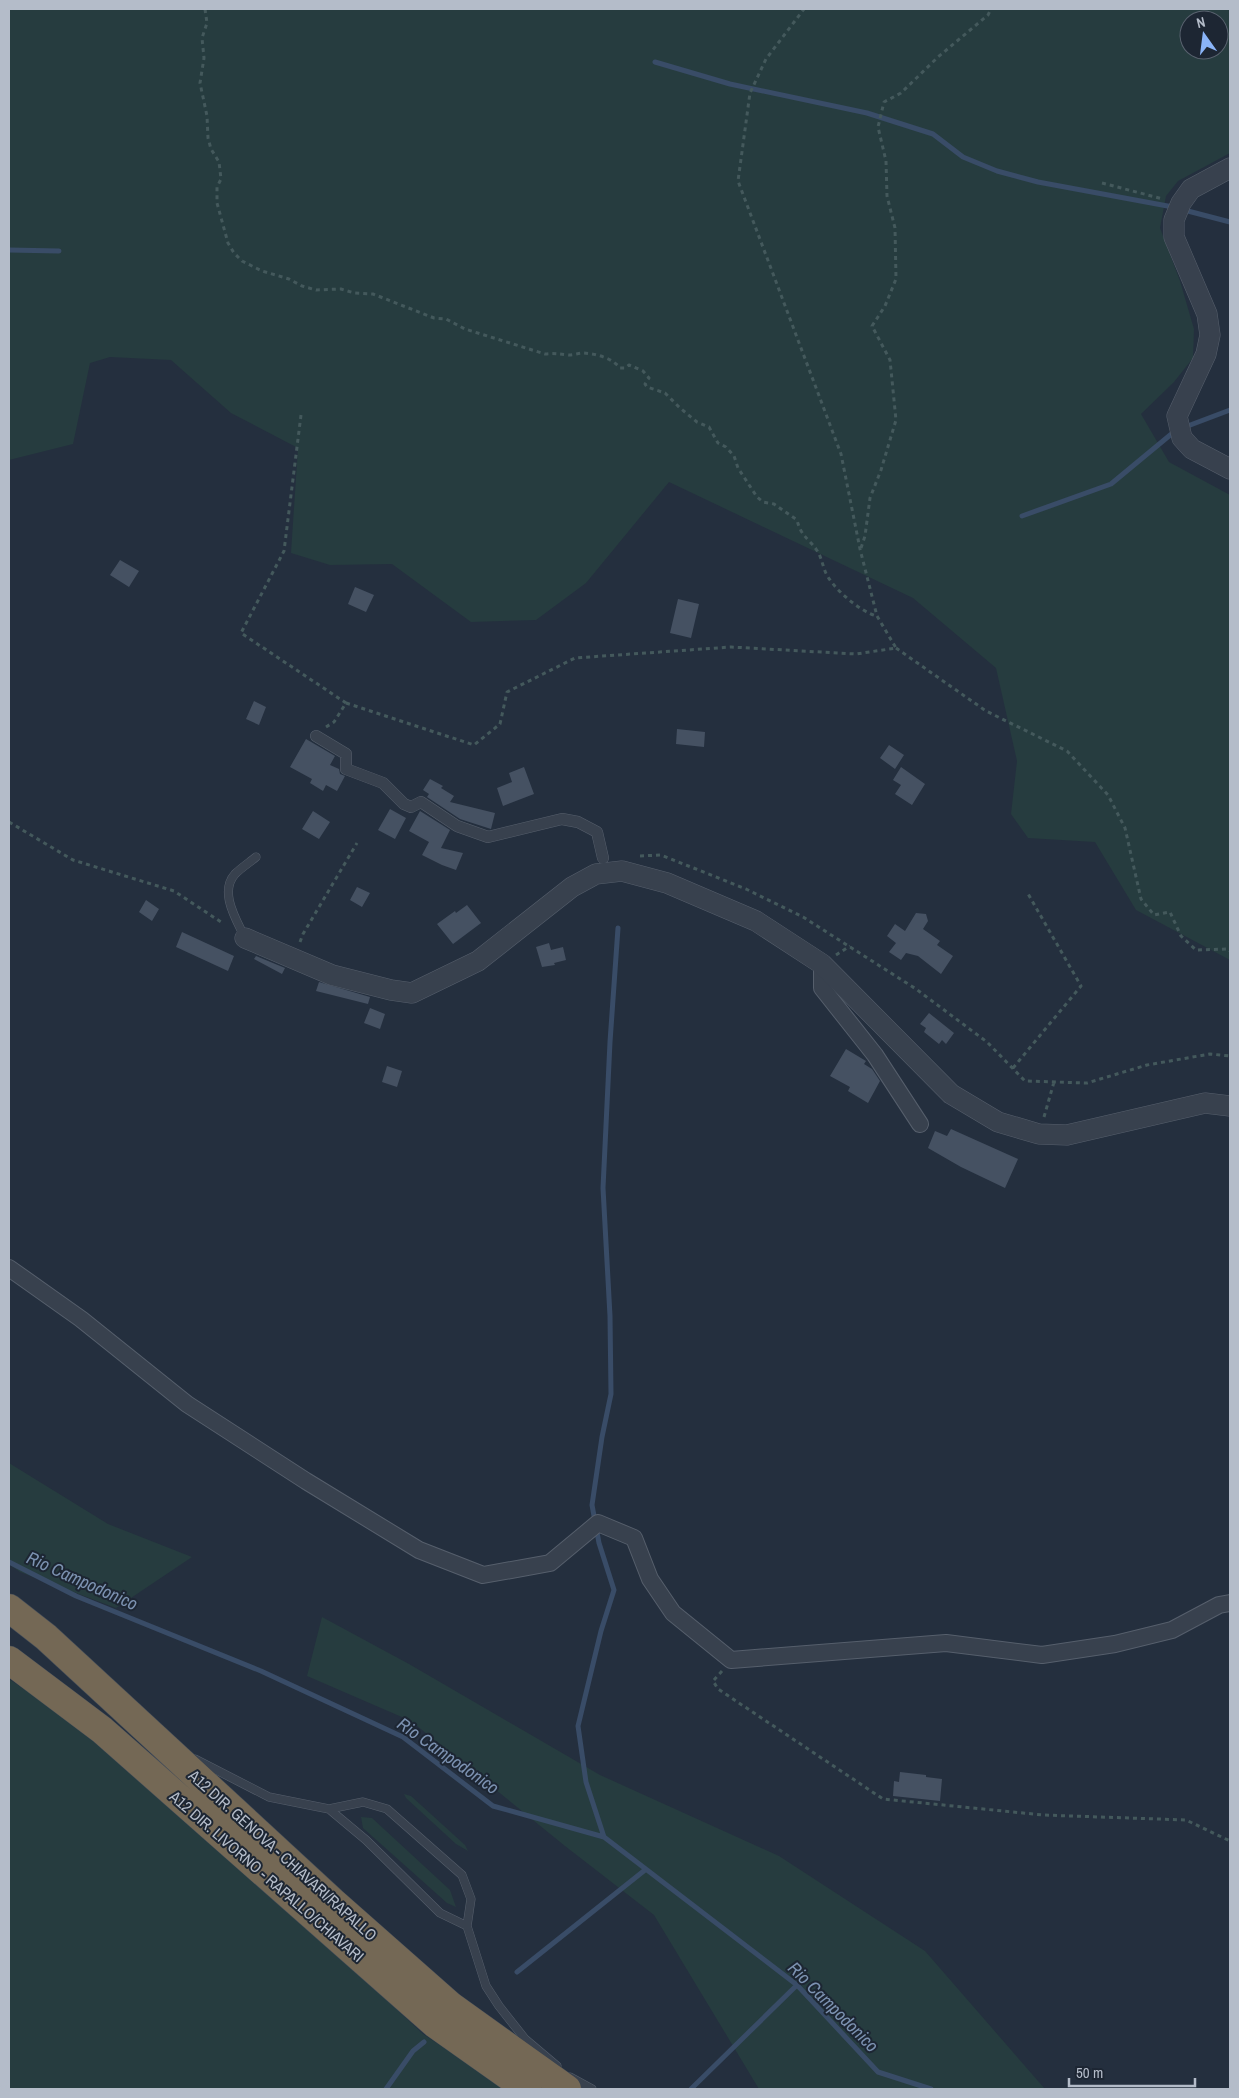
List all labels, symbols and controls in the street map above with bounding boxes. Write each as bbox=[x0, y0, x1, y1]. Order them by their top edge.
north arrow bbox=[1179, 10, 1229, 60]
text: N bbox=[1195, 13, 1207, 32]
water label: Rio Campodonico bbox=[23, 1545, 142, 1616]
water label: Rio Campodonico bbox=[392, 1711, 504, 1800]
street label: A12 DIR. GENOVA - CHIAVARI/RAPALLO bbox=[183, 1764, 382, 1946]
street label: A12 DIR. LIVORNO - RAPALLO/CHIAVARI bbox=[164, 1785, 369, 1967]
water label: Rio Campodonico bbox=[782, 1956, 884, 2058]
scale bar bbox=[1069, 2056, 1195, 2088]
text: 50 m bbox=[1076, 2062, 1103, 2083]

